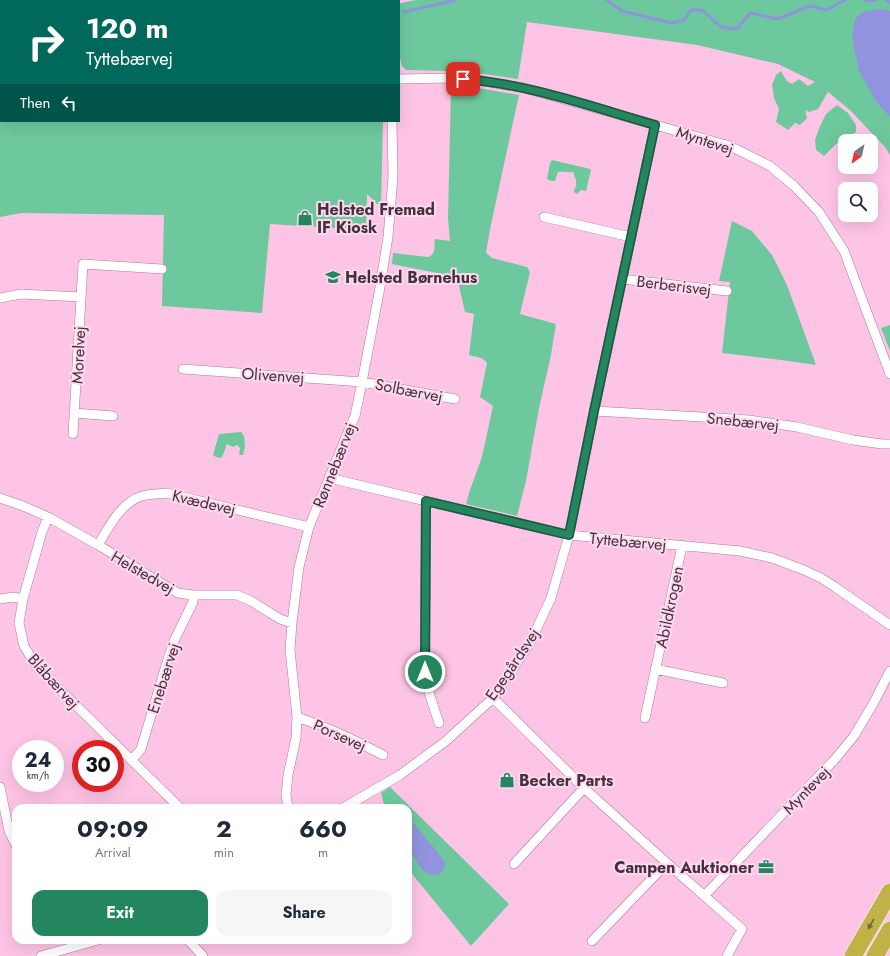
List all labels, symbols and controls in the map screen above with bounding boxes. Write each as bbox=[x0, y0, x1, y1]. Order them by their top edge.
text: 120 m bbox=[86, 8, 169, 49]
icon: right bbox=[20, 16, 72, 68]
text: Tyttebærvej bbox=[86, 46, 173, 72]
pin bbox=[446, 62, 480, 96]
icon: arrive bbox=[452, 68, 474, 90]
text: Then bbox=[20, 92, 50, 114]
icon: left bbox=[58, 92, 80, 114]
street label: Myntevej bbox=[673, 120, 737, 161]
north arrow bbox=[838, 134, 878, 174]
map controls bbox=[838, 134, 878, 222]
button: search bbox=[838, 182, 878, 222]
place label: Helsted Fremad IF Kiosk bbox=[317, 198, 435, 239]
shop icon: Helsted Fremad IF Kiosk bbox=[296, 209, 314, 227]
place label: Helsted Børnehus bbox=[345, 266, 477, 289]
school or university icon: Helsted Børnehus bbox=[324, 268, 342, 286]
street label: Berberisvej bbox=[635, 270, 713, 301]
street label: Morelvej bbox=[65, 326, 91, 385]
street label: Olivenvej bbox=[241, 362, 305, 389]
street label: Solbærvej bbox=[373, 373, 445, 408]
street label: Snebærvej bbox=[706, 406, 780, 437]
street label: Rønnebærvej bbox=[307, 419, 362, 511]
street label: Kvædevej bbox=[170, 484, 238, 521]
street label: Tyttebærvej bbox=[588, 527, 667, 556]
street label: Helstedvej bbox=[107, 545, 179, 600]
street label: Abildkrogen bbox=[650, 564, 689, 650]
street label: Egegårdsvej bbox=[480, 623, 545, 705]
street label: Enebærvej bbox=[141, 640, 186, 716]
street label: Blåbærvej bbox=[22, 648, 85, 714]
position arrow bbox=[404, 651, 446, 693]
street label: Porsevej bbox=[310, 714, 370, 757]
speed limit sign: 30 bbox=[72, 740, 124, 792]
text: 24 bbox=[24, 746, 52, 775]
street label: Myntevej bbox=[777, 761, 835, 820]
text: km/h bbox=[27, 768, 49, 783]
place label: Becker Parts bbox=[519, 769, 613, 792]
shop icon: Becker Parts bbox=[498, 771, 516, 789]
text: 09:09 bbox=[77, 811, 149, 846]
text: 2 bbox=[216, 811, 232, 846]
text: 660 bbox=[299, 811, 347, 846]
text: Arrival bbox=[95, 843, 131, 862]
text: min bbox=[214, 843, 234, 862]
text: m bbox=[318, 843, 328, 862]
place label: Campen Auktioner bbox=[614, 856, 754, 879]
office icon: Campen Auktioner bbox=[757, 858, 775, 876]
button: Exit bbox=[32, 890, 208, 936]
button: Share bbox=[216, 890, 392, 936]
one-way arrow bbox=[868, 918, 875, 930]

